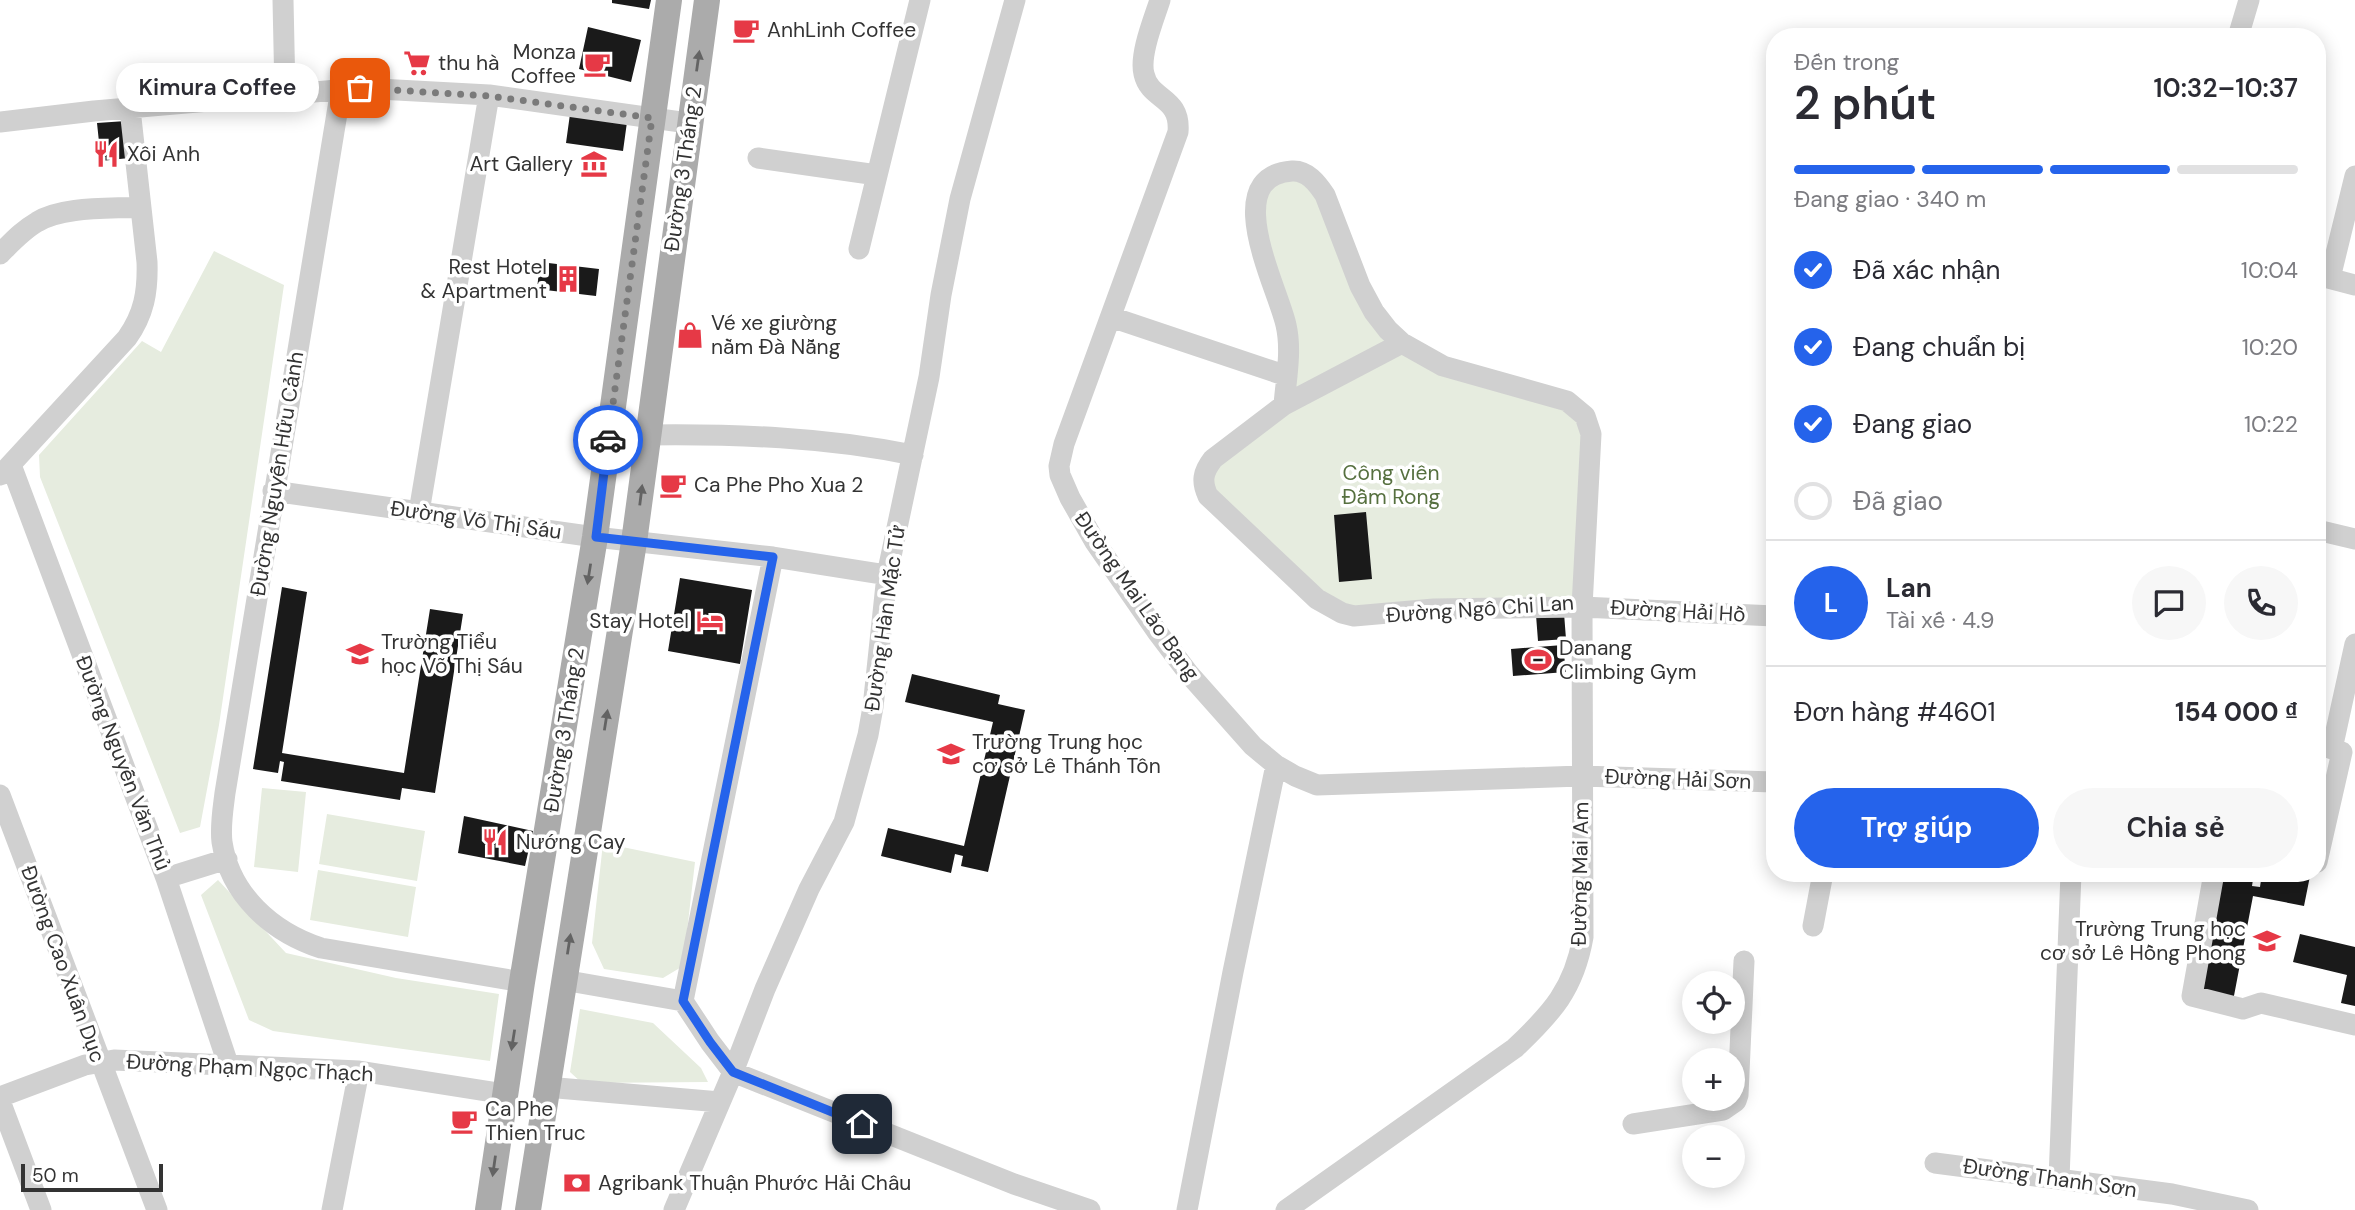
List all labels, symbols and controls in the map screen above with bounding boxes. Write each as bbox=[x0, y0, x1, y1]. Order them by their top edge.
cafe icon: AnhLinh Coffee bbox=[731, 15, 761, 45]
place label: AnhLinh Coffee bbox=[767, 16, 916, 44]
place label: Monza Coffee bbox=[511, 38, 576, 90]
text: Đến trong bbox=[1794, 47, 1899, 77]
supermarket icon: thu hà bbox=[402, 48, 432, 78]
place label: thu hà bbox=[438, 49, 499, 77]
cafe icon: Monza Coffee bbox=[582, 49, 612, 79]
one-way arrow bbox=[692, 50, 703, 72]
pin bbox=[330, 58, 390, 118]
callout: Kimura Coffee bbox=[115, 64, 318, 112]
icon: bag bbox=[341, 69, 379, 107]
text: 10:32–10:37 bbox=[2153, 71, 2298, 105]
text: Kimura Coffee bbox=[139, 72, 296, 102]
text: 2 phút bbox=[1794, 73, 1936, 133]
street label: Đường 3 Tháng 2 bbox=[658, 84, 708, 254]
restaurant icon: Xôi Anh bbox=[91, 139, 121, 169]
place label: Xôi Anh bbox=[127, 140, 200, 168]
museum icon: Art Gallery bbox=[579, 149, 609, 179]
place label: Art Gallery bbox=[469, 150, 573, 178]
text: Đang giao · 340 m bbox=[1794, 184, 1986, 214]
icon: check bbox=[1794, 251, 1832, 289]
place label: Rest Hotel & Apartment bbox=[421, 253, 547, 305]
text: Đã xác nhận bbox=[1853, 253, 2001, 287]
text: 10:04 bbox=[2241, 255, 2298, 285]
building icon: Rest Hotel & Apartment bbox=[553, 264, 583, 294]
place label: Vé xe giường nằm Đà Nẵng bbox=[711, 309, 841, 361]
shop icon: Vé xe giường nằm Đà Nẵng bbox=[675, 320, 705, 350]
icon: check bbox=[1794, 328, 1832, 366]
text: Đang chuẩn bị bbox=[1853, 330, 2025, 364]
text: 10:20 bbox=[2242, 332, 2298, 362]
street label: Đường Nguyễn Hữu Cảnh bbox=[244, 350, 310, 598]
courier bbox=[573, 405, 643, 475]
icon: check bbox=[1794, 405, 1832, 443]
text: Đang giao bbox=[1853, 407, 1972, 441]
text: 10:22 bbox=[2244, 409, 2298, 439]
icon: car bbox=[589, 421, 627, 459]
park label: Công viên Đầm Rong bbox=[1342, 459, 1441, 511]
cafe icon: Ca Phe Pho Xua 2 bbox=[658, 470, 688, 500]
place label: Ca Phe Pho Xua 2 bbox=[694, 471, 863, 499]
one-way arrow bbox=[635, 484, 646, 506]
text: Đã giao bbox=[1853, 484, 1943, 518]
street label: Đường Võ Thị Sáu bbox=[389, 494, 563, 546]
street label: Đường Mai Lão Bạng bbox=[1068, 506, 1206, 686]
street label: Đường Hàn Mặc Tử bbox=[858, 523, 912, 713]
one-way arrow bbox=[583, 563, 594, 585]
button: chat bbox=[2132, 566, 2206, 640]
button: phone bbox=[2224, 566, 2298, 640]
text: Lan bbox=[1886, 571, 1932, 605]
text: L bbox=[1824, 586, 1838, 620]
street label: Đường Ngô Chi Lan bbox=[1385, 588, 1575, 630]
street label: Đường Hải Hồ bbox=[1610, 593, 1746, 629]
text: Tài xế · 4.9 bbox=[1886, 605, 1994, 635]
hotel icon: Stay Hotel bbox=[695, 606, 725, 636]
place label: Stay Hotel bbox=[589, 607, 689, 635]
place label: Trường Tiểu học Võ Thị Sáu bbox=[381, 628, 523, 680]
place label: Danang Climbing Gym bbox=[1559, 634, 1696, 686]
school or university icon: Trường Tiểu học Võ Thị Sáu bbox=[345, 639, 375, 669]
street label: Đường 3 Tháng 2 bbox=[537, 645, 591, 815]
sports icon: Danang Climbing Gym bbox=[1523, 645, 1553, 675]
street label: Đường Nguyễn Văn Thủ bbox=[69, 652, 177, 874]
text: Đơn hàng #4601 bbox=[1794, 695, 1996, 729]
text: 154 000 ₫ bbox=[2175, 695, 2298, 729]
one-way arrow bbox=[601, 708, 612, 730]
place label: Trường Trung học cơ sở Lê Thánh Tôn bbox=[972, 728, 1161, 780]
school or university icon: Trường Trung học cơ sở Lê Thánh Tôn bbox=[936, 739, 966, 769]
street label: Đường Hải Sơn bbox=[1604, 762, 1752, 796]
button: Trợ giúp bbox=[1794, 788, 2039, 868]
button: Chia sẻ bbox=[2053, 788, 2298, 868]
street label: Đường Mai Am bbox=[1565, 802, 1595, 946]
restaurant icon: Nướng Cay bbox=[480, 827, 510, 857]
place label: Nướng Cay bbox=[516, 828, 626, 856]
street label: Đường Cao Xuân Dục bbox=[14, 861, 112, 1067]
place label: Trường Trung học cơ sở Lê Hồng Phong bbox=[2040, 915, 2246, 967]
school or university icon: Trường Trung học cơ sở Lê Hồng Phong bbox=[2252, 926, 2282, 956]
one-way arrow bbox=[564, 933, 575, 955]
map controls bbox=[1682, 971, 1745, 1188]
button: locate bbox=[1682, 971, 1745, 1034]
one-way arrow bbox=[508, 1029, 519, 1051]
street label: Đường Phạm Ngọc Thạch bbox=[126, 1048, 374, 1088]
button: + bbox=[1682, 1048, 1745, 1111]
pin bbox=[832, 1094, 892, 1154]
place label: Ca Phe Thien Truc bbox=[485, 1095, 586, 1147]
icon: home bbox=[843, 1105, 881, 1143]
cafe icon: Ca Phe Thien Truc bbox=[449, 1106, 479, 1136]
button: − bbox=[1682, 1125, 1745, 1188]
street label: Đường Thanh Sơn bbox=[1961, 1152, 2139, 1204]
one-way arrow bbox=[489, 1155, 500, 1177]
scale bar bbox=[21, 1161, 163, 1193]
text: 50 m bbox=[32, 1163, 79, 1188]
bank icon: Agribank Thuận Phước Hải Châu bbox=[562, 1168, 592, 1198]
place label: Agribank Thuận Phước Hải Châu bbox=[598, 1169, 911, 1197]

